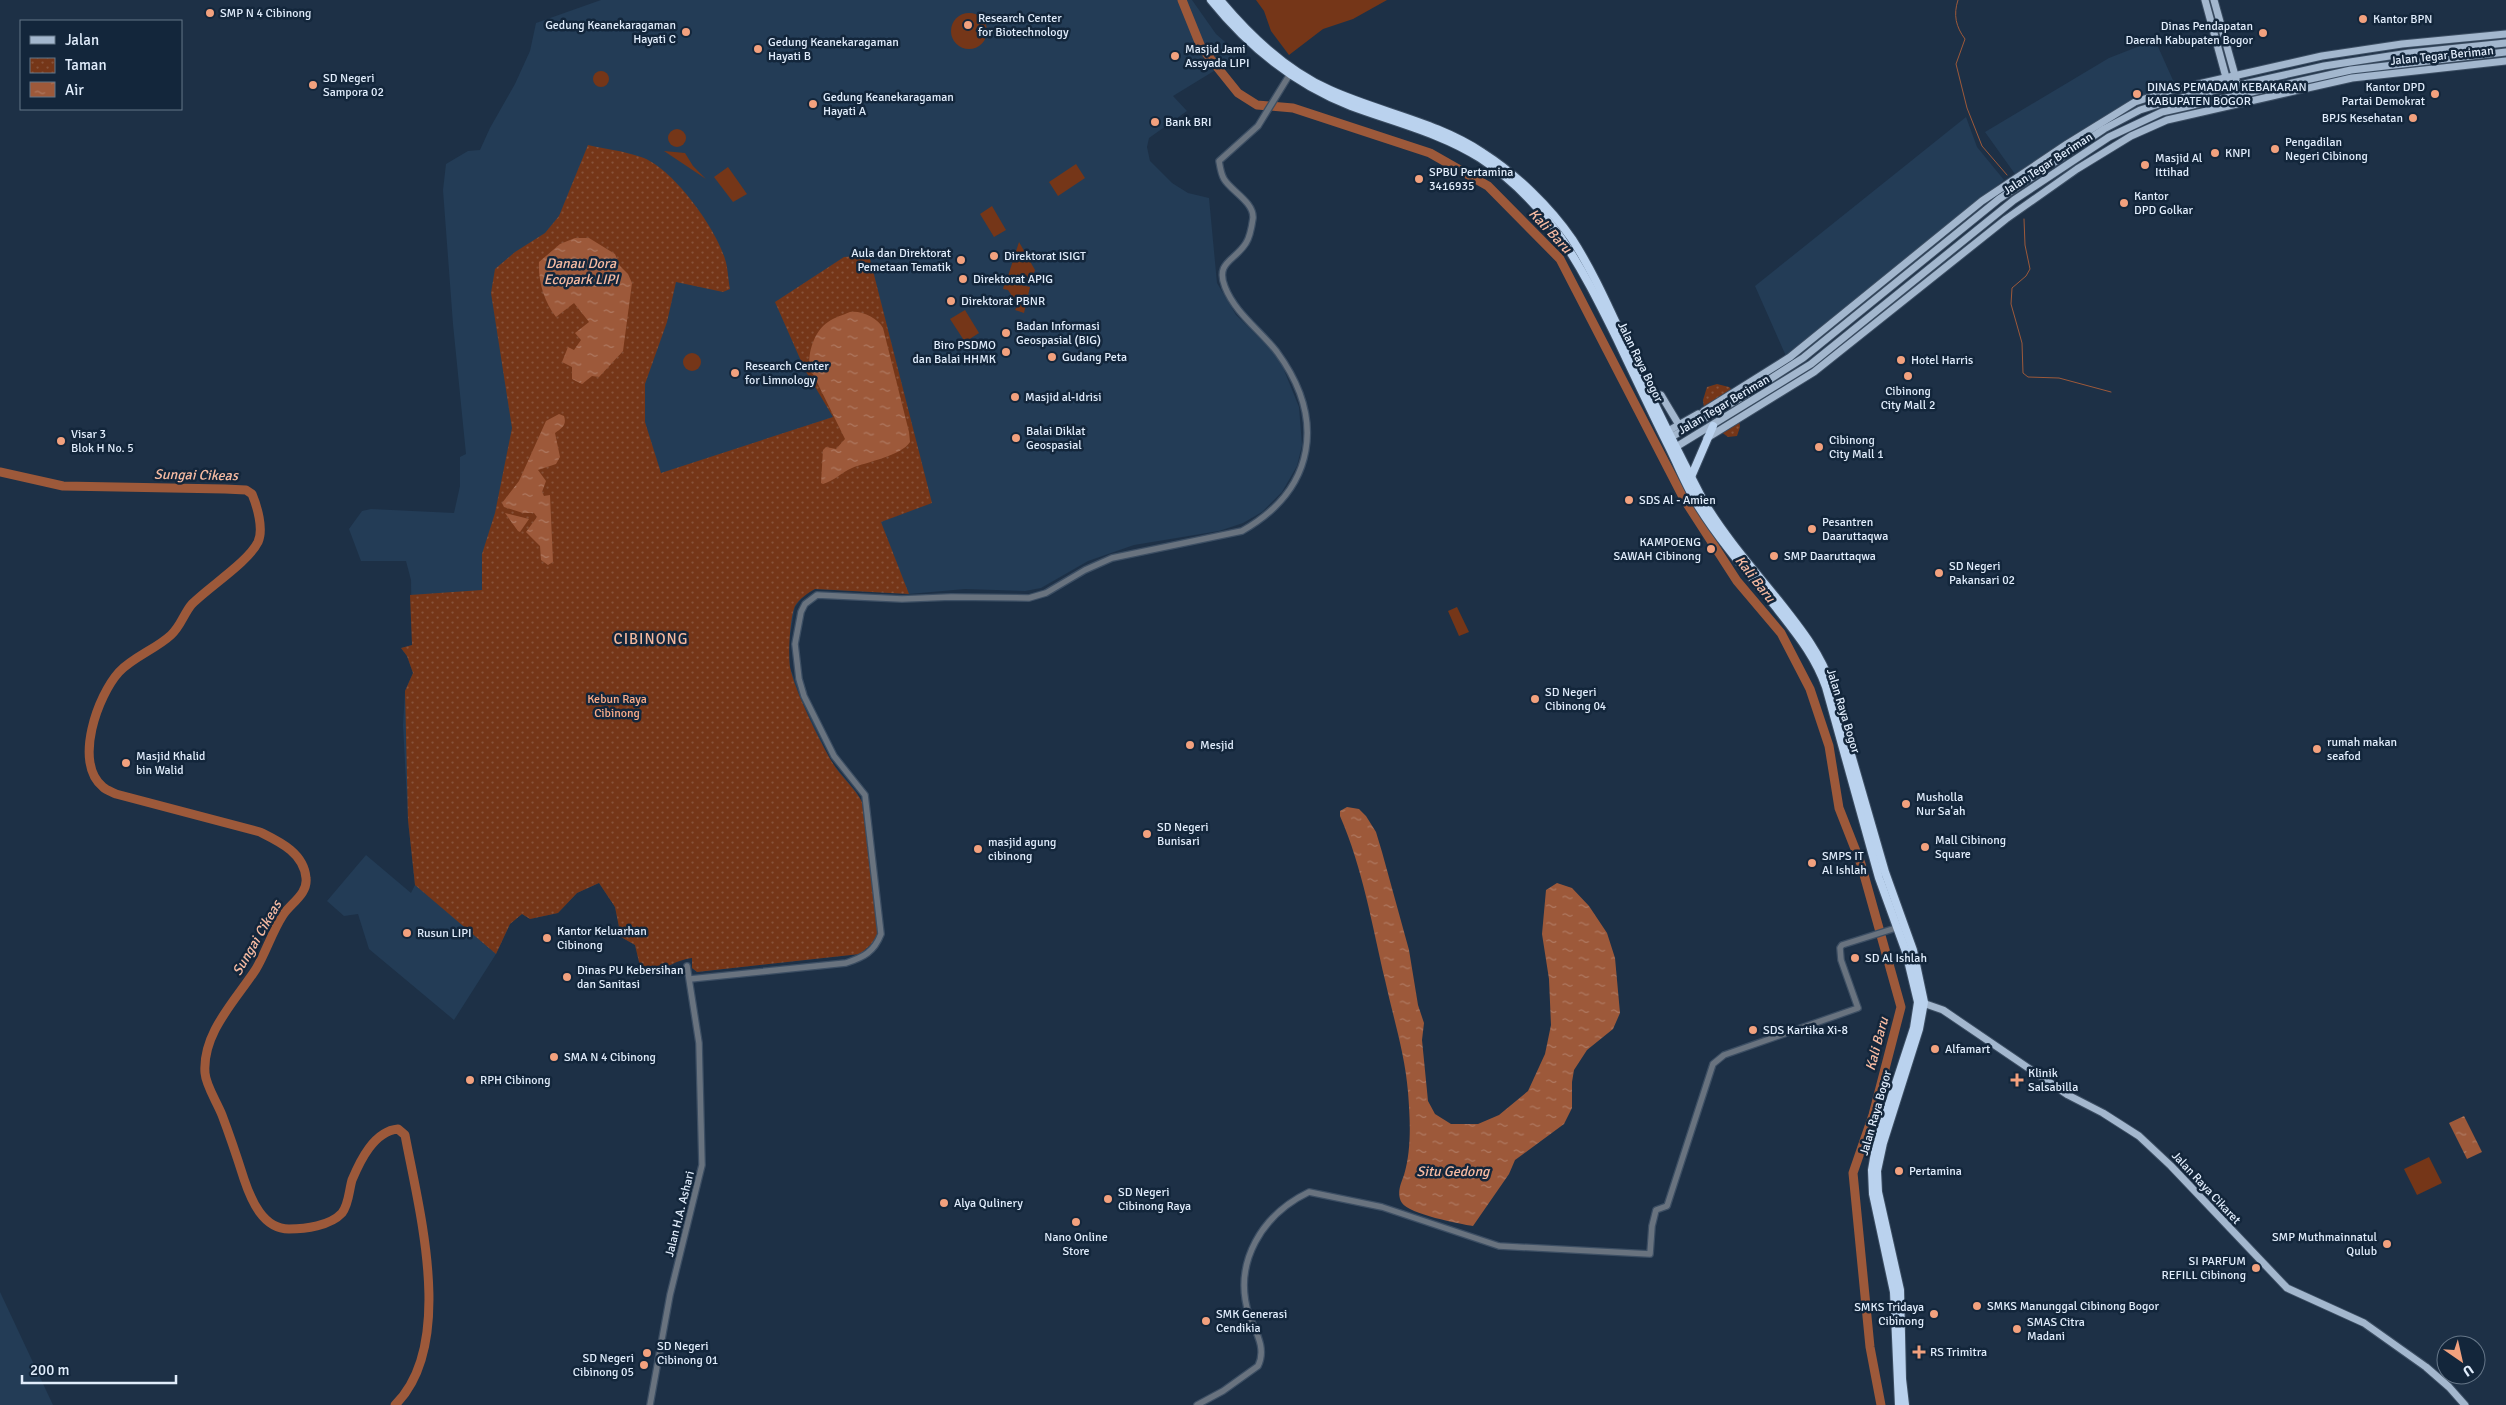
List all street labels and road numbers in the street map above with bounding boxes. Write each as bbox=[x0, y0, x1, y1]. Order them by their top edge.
street label: Jalan Tegar Beriman bbox=[2390, 43, 2494, 69]
street label: Jalan Tegar Beriman bbox=[2000, 129, 2096, 199]
street label: Jalan Raya Bogor bbox=[1614, 319, 1666, 405]
street label: Jalan Tegar Beriman bbox=[1676, 372, 1772, 438]
street label: Jalan Raya Bogor bbox=[1823, 667, 1863, 756]
street label: Jalan Raya Bogor bbox=[1857, 1068, 1895, 1157]
street label: Jalan Raya Cikaret bbox=[2168, 1148, 2244, 1228]
street label: Jalan H.A. Ashari bbox=[662, 1170, 698, 1258]

